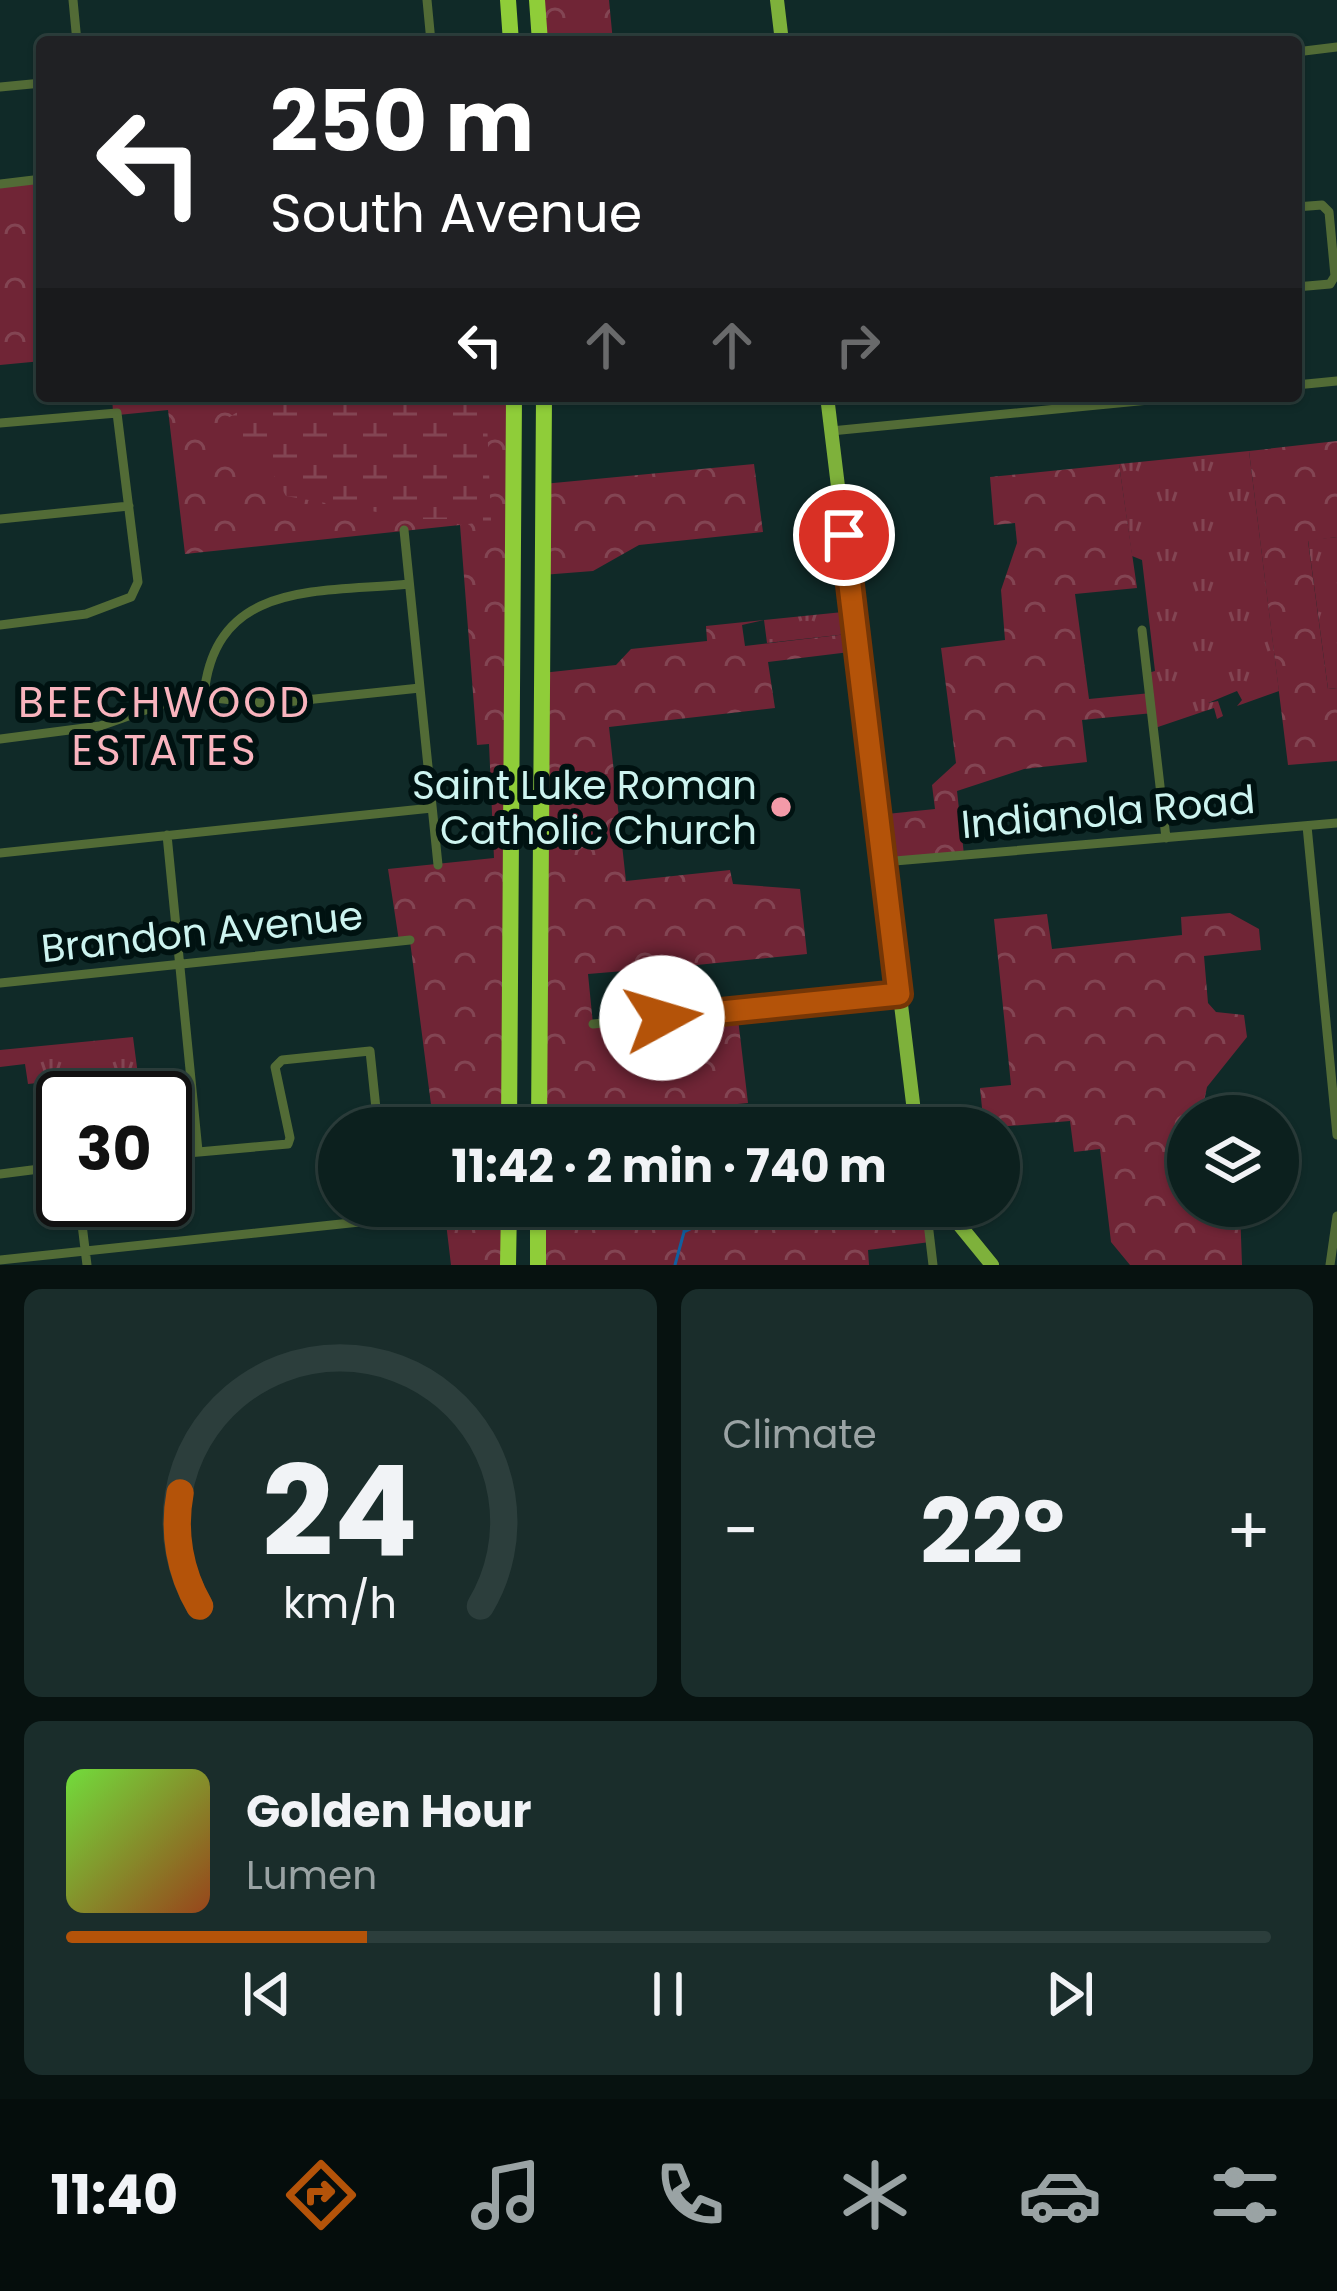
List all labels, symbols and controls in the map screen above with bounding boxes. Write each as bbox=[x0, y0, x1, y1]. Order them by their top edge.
text: 250 m bbox=[270, 63, 534, 180]
icon: left bbox=[72, 84, 228, 240]
text: South Avenue bbox=[270, 175, 642, 251]
icon: left bbox=[447, 312, 513, 378]
icon: ahead bbox=[573, 312, 639, 378]
icon: ahead bbox=[699, 312, 765, 378]
icon: right bbox=[825, 312, 891, 378]
pin bbox=[793, 484, 895, 586]
icon: arrive bbox=[811, 502, 877, 568]
district label: BEECHWOOD ESTATES bbox=[18, 673, 312, 780]
place label: Saint Luke Roman Catholic Church bbox=[412, 758, 757, 858]
street label: Indianola Road bbox=[959, 772, 1257, 852]
marker: Saint Luke Roman Catholic Church bbox=[768, 794, 794, 820]
street label: Brandon Avenue bbox=[39, 888, 365, 976]
position arrow bbox=[599, 955, 725, 1081]
speed limit sign: 30 bbox=[36, 1071, 192, 1227]
map controls bbox=[1167, 1095, 1299, 1227]
button: layers bbox=[1167, 1095, 1299, 1227]
text: 11:42 · 2 min · 740 m bbox=[451, 1135, 887, 1198]
text: Climate bbox=[723, 1407, 877, 1462]
text: 24 bbox=[262, 1424, 418, 1599]
text: 22° bbox=[920, 1468, 1065, 1595]
text: − bbox=[723, 1485, 759, 1577]
text: + bbox=[1226, 1485, 1271, 1577]
text: km/h bbox=[283, 1573, 397, 1633]
text: Golden Hour bbox=[246, 1780, 532, 1843]
text: Lumen bbox=[246, 1848, 377, 1903]
icon: previous bbox=[234, 1961, 300, 2027]
icon: pause bbox=[635, 1961, 701, 2027]
icon: next bbox=[1037, 1961, 1103, 2027]
icon: directions bbox=[279, 2153, 363, 2237]
icon: music bbox=[464, 2153, 548, 2237]
icon: phone bbox=[648, 2153, 732, 2237]
icon: climate bbox=[833, 2153, 917, 2237]
icon: car bbox=[1018, 2153, 1102, 2237]
icon: filters bbox=[1203, 2153, 1287, 2237]
text: 11:40 bbox=[50, 2157, 178, 2233]

